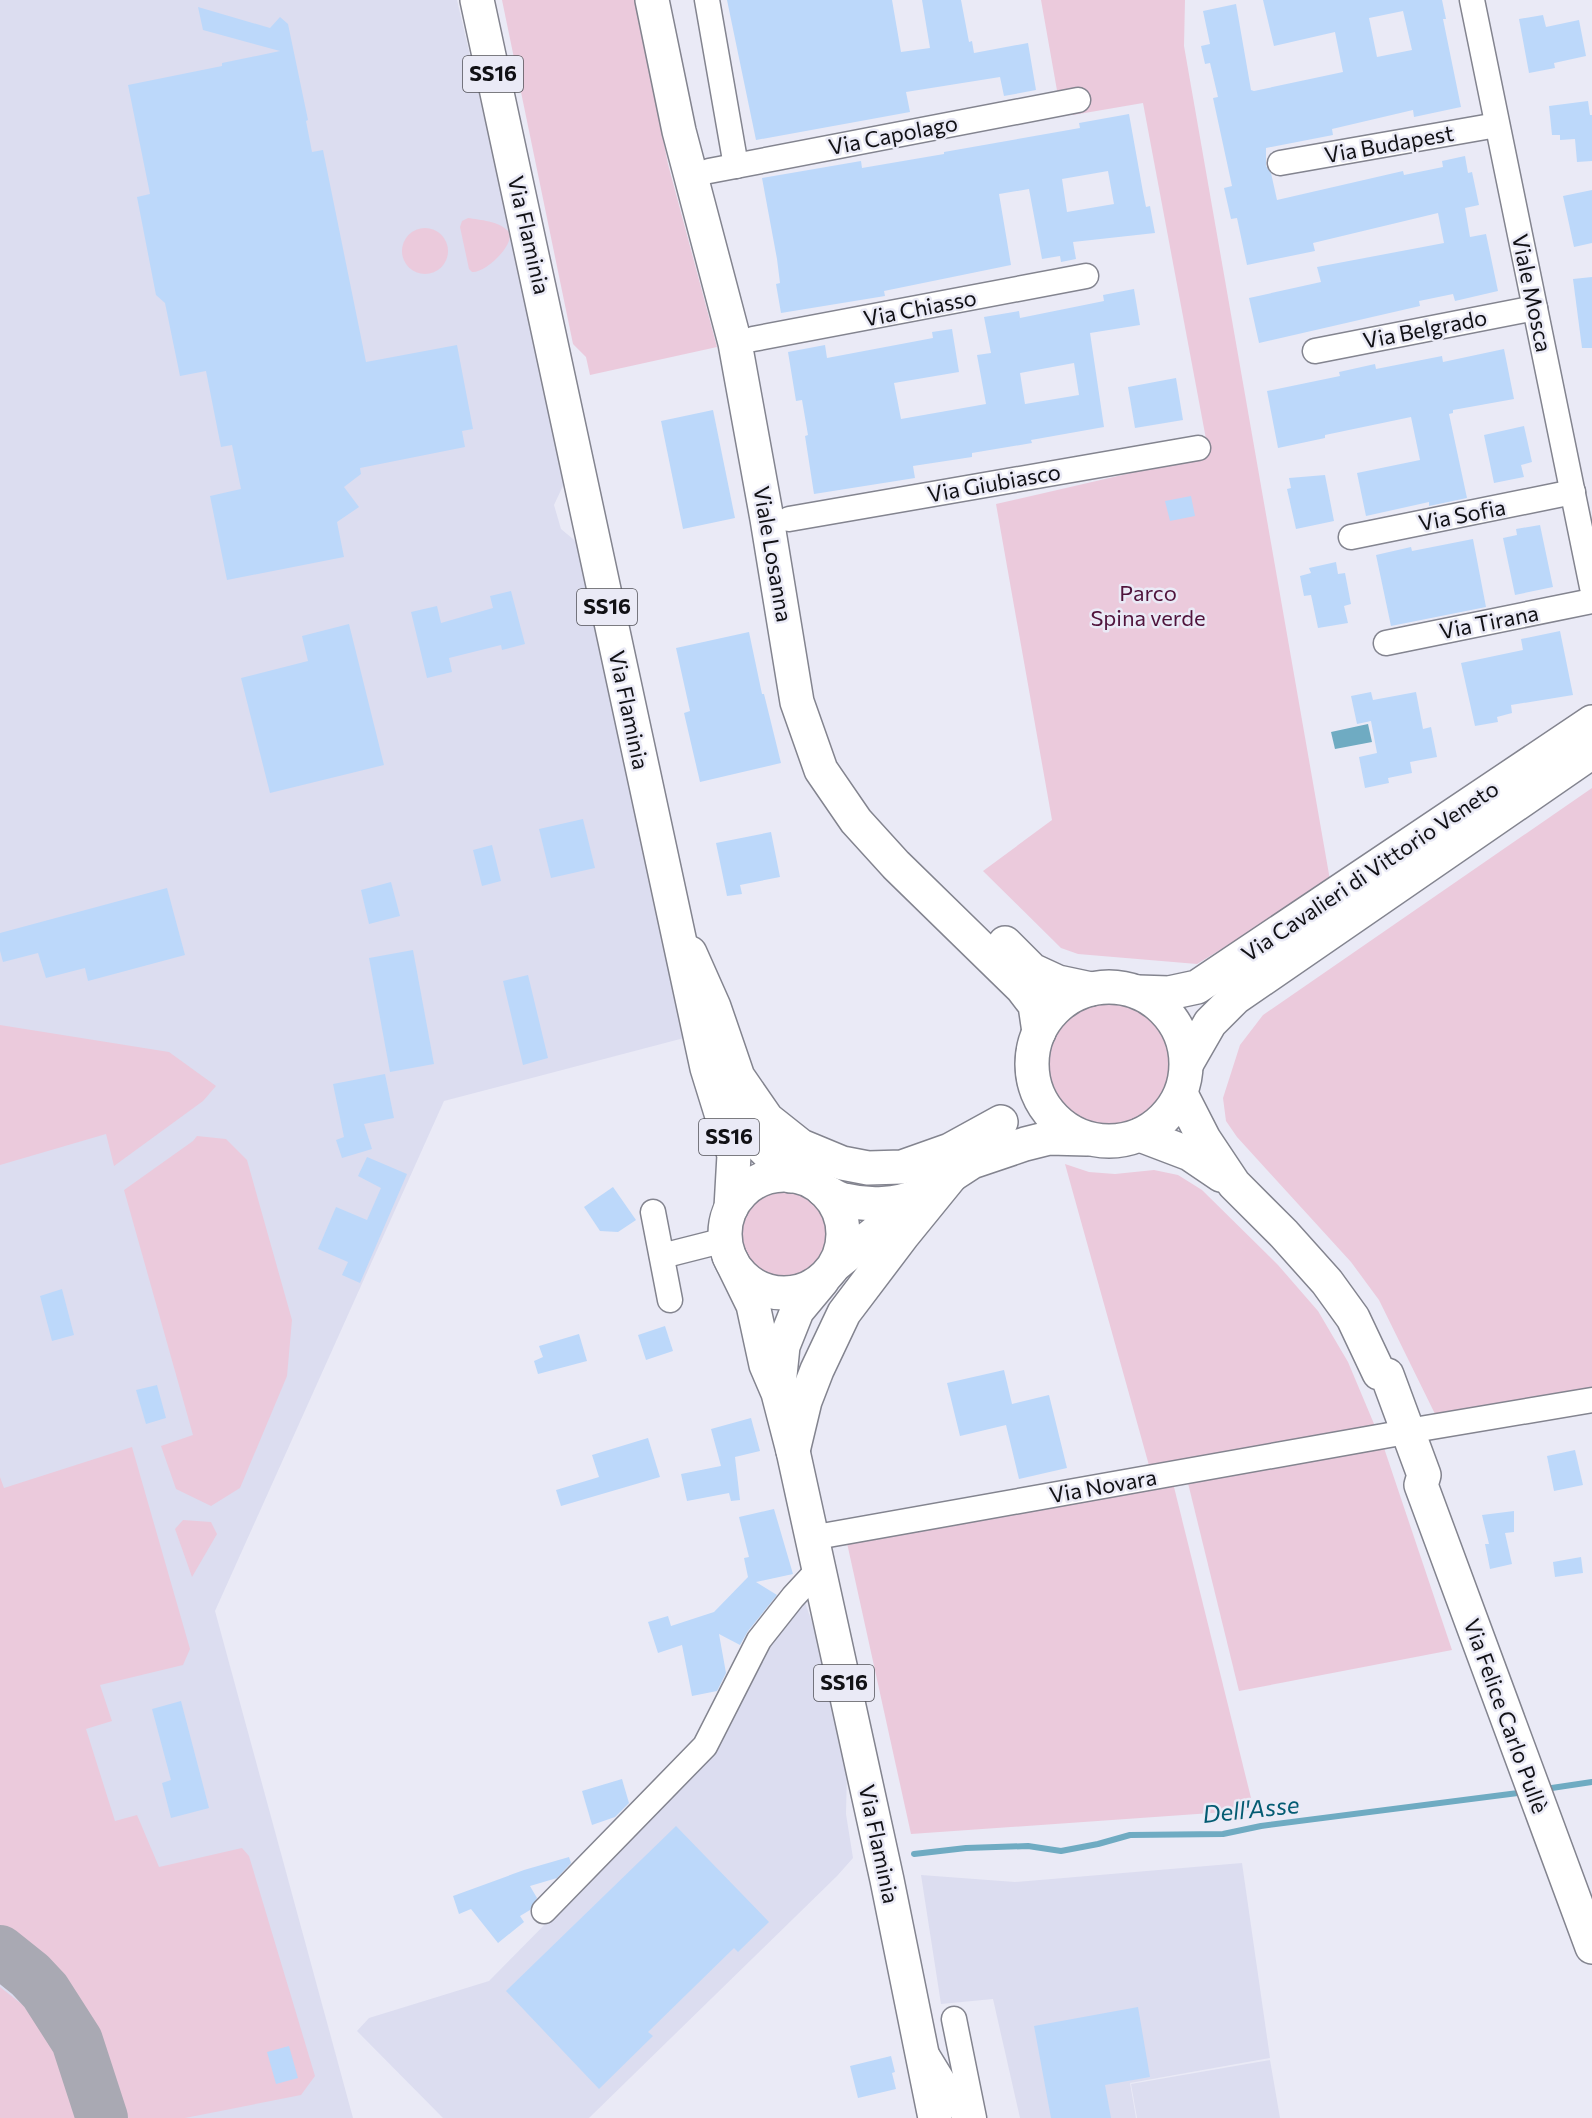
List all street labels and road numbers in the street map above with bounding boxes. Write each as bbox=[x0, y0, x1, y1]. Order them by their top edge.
road number: SS16 bbox=[463, 56, 523, 92]
street label: Via Capolago bbox=[826, 109, 960, 160]
street label: Via Budapest bbox=[1322, 119, 1456, 168]
street label: Via Flaminia bbox=[503, 173, 556, 297]
street label: Viale Mosca bbox=[1507, 231, 1558, 354]
street label: Via Chiasso bbox=[861, 283, 979, 332]
street label: Via Belgrado bbox=[1361, 303, 1489, 354]
street label: Via Giubiasco bbox=[925, 458, 1063, 508]
street label: Viale Losanna bbox=[748, 484, 799, 624]
street label: Via Sofia bbox=[1416, 493, 1508, 536]
road number: SS16 bbox=[577, 589, 637, 625]
street label: Via Tirana bbox=[1437, 599, 1541, 644]
street label: Via Flaminia bbox=[604, 648, 655, 772]
street label: Via Cavalieri di Vittorio Veneto bbox=[1236, 774, 1503, 967]
road number: SS16 bbox=[699, 1119, 759, 1155]
street label: Via Novara bbox=[1047, 1463, 1159, 1508]
street label: Via Felice Carlo Pullè bbox=[1459, 1615, 1554, 1817]
road number: SS16 bbox=[814, 1665, 874, 1701]
street label: Via Flaminia bbox=[854, 1782, 905, 1906]

